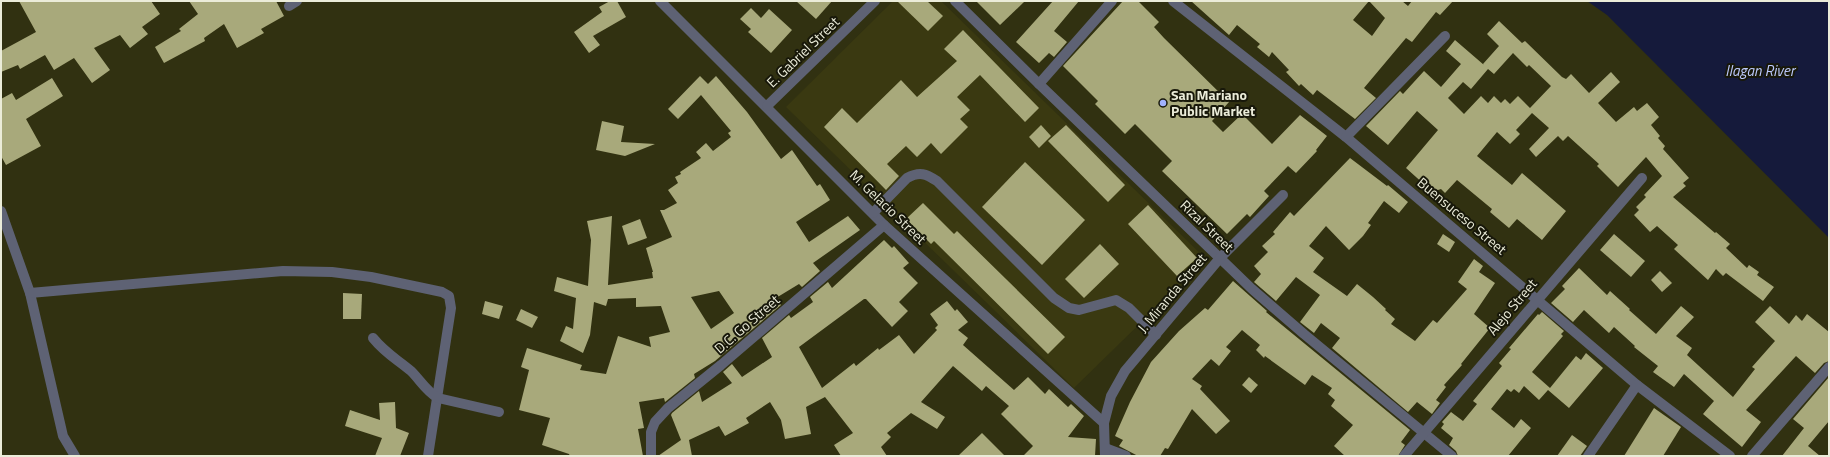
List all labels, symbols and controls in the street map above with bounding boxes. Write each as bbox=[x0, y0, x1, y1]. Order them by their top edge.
street label: E. Gabriel Street bbox=[761, 11, 844, 92]
water label: Ilagan River bbox=[1725, 59, 1797, 82]
place label: San Mariano Public Market bbox=[1171, 84, 1255, 121]
marker: San Mariano Public Market bbox=[1158, 98, 1168, 108]
street label: M. Gelacio Street bbox=[845, 165, 932, 249]
street label: Buensuceso Street bbox=[1413, 172, 1512, 259]
street label: Rizal Street bbox=[1176, 195, 1239, 257]
street label: J. Miranda Street bbox=[1132, 248, 1211, 337]
street label: Alejo Street bbox=[1482, 274, 1542, 340]
street label: D.C. Go Street bbox=[709, 289, 784, 358]

